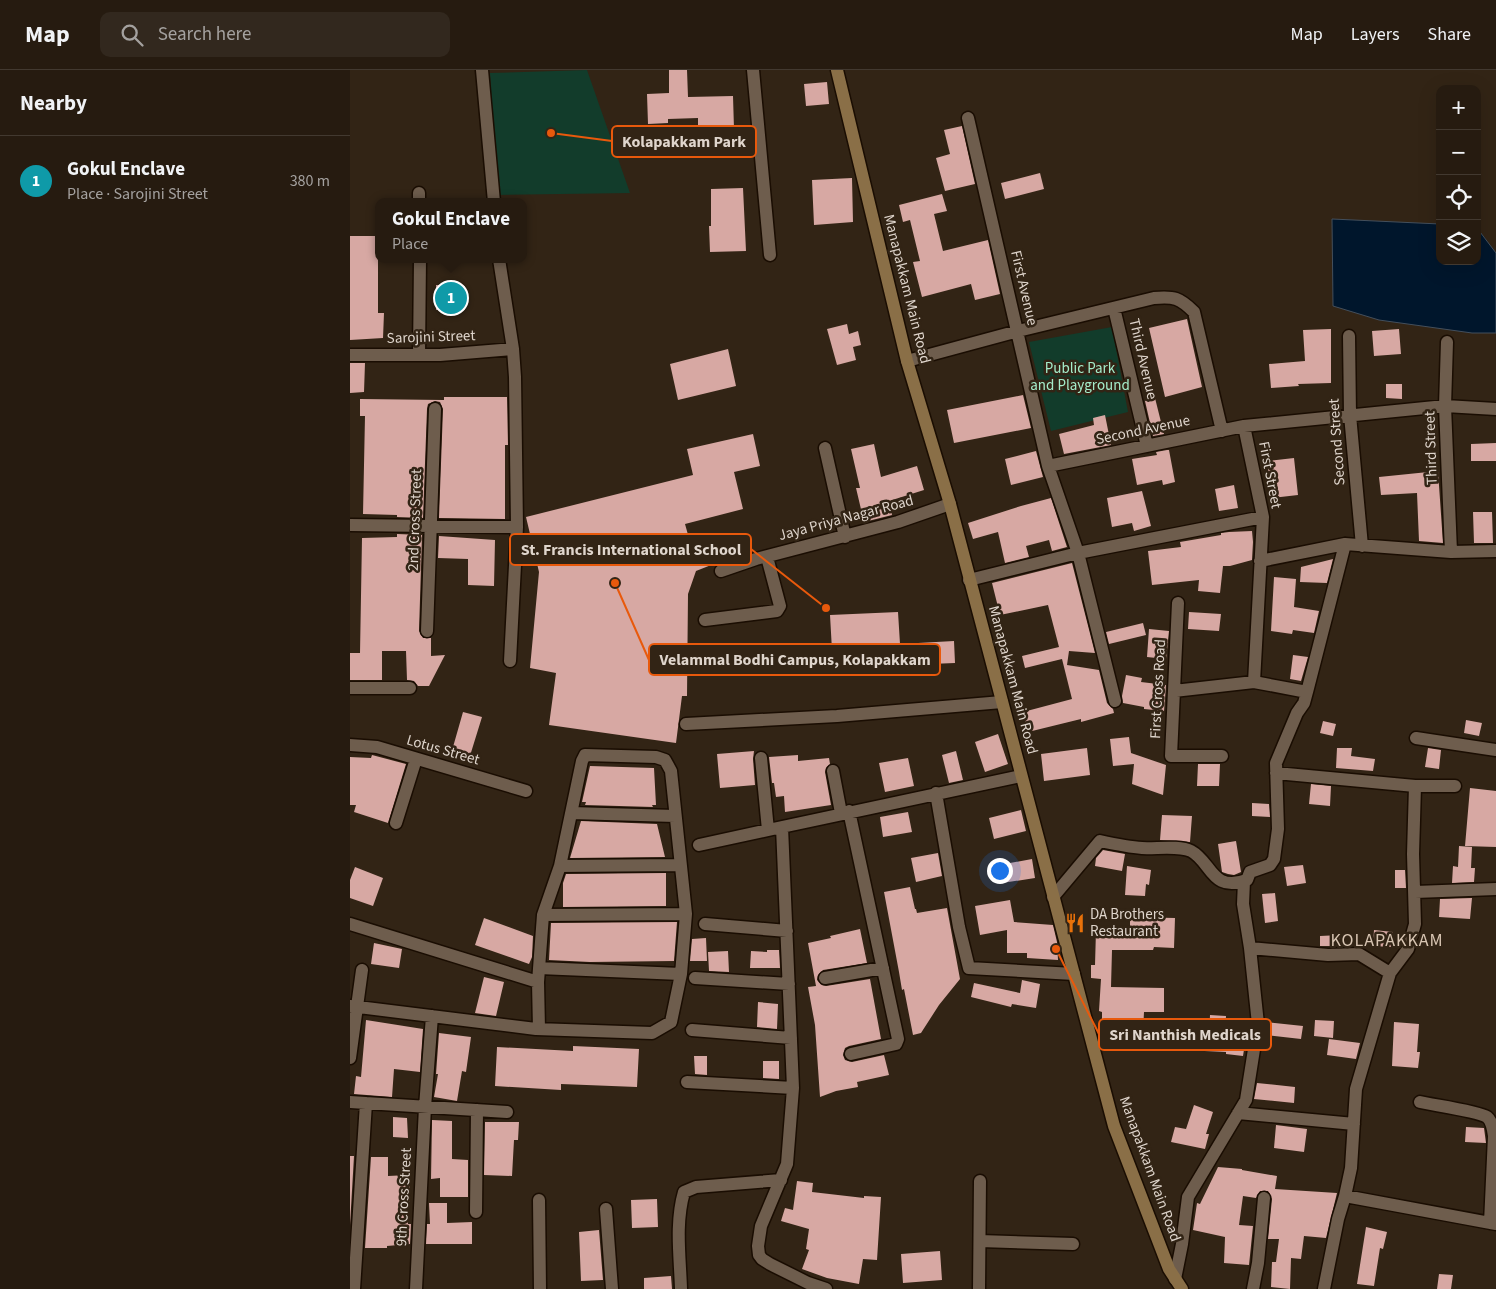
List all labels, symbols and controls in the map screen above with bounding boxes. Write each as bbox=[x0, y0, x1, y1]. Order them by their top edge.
search box bbox=[100, 12, 450, 57]
text: Map bbox=[25, 17, 70, 52]
icon: search bbox=[118, 21, 146, 49]
text: Search here bbox=[158, 21, 251, 48]
text: Map bbox=[1291, 22, 1323, 47]
text: Layers bbox=[1351, 22, 1400, 47]
text: Share bbox=[1428, 22, 1471, 47]
map controls bbox=[1436, 85, 1481, 265]
button: + bbox=[1436, 85, 1481, 130]
text: Nearby bbox=[20, 88, 87, 118]
callout: Kolapakkam Park bbox=[612, 126, 756, 157]
button: − bbox=[1436, 130, 1481, 175]
text: Kolapakkam Park bbox=[622, 131, 746, 153]
text: Gokul Enclave bbox=[67, 156, 185, 183]
text: 1 bbox=[32, 170, 40, 192]
text: 380 m bbox=[290, 170, 330, 192]
button: locate bbox=[1436, 175, 1481, 220]
text: Place · Sarojini Street bbox=[67, 183, 208, 205]
popup bbox=[375, 198, 527, 263]
text: Gokul Enclave bbox=[392, 206, 510, 233]
street label: Manapakkam Main Road bbox=[878, 212, 936, 366]
button: layers bbox=[1436, 220, 1481, 265]
text: Place bbox=[392, 233, 428, 255]
street label: First Avenue bbox=[1005, 248, 1043, 328]
pin: 1 bbox=[435, 279, 467, 317]
street label: Third Avenue bbox=[1123, 316, 1163, 402]
street label: Sarojini Street bbox=[386, 325, 476, 349]
park label: Public Park and Playground bbox=[1030, 358, 1130, 396]
street label: Second Street bbox=[1323, 398, 1351, 486]
street label: Second Avenue bbox=[1094, 410, 1192, 450]
street label: Third Street bbox=[1419, 411, 1443, 485]
street label: First Street bbox=[1253, 440, 1287, 510]
street label: 2nd Cross Street bbox=[403, 469, 427, 571]
street label: Jaya Priya Nagar Road bbox=[776, 490, 916, 546]
callout: St. Francis International School bbox=[510, 534, 751, 565]
text: St. Francis International School bbox=[521, 539, 742, 561]
street label: Manapakkam Main Road bbox=[983, 603, 1043, 757]
street label: First Cross Road bbox=[1145, 639, 1171, 739]
callout: Velammal Bodhi Campus, Kolapakkam bbox=[649, 644, 940, 675]
text: Velammal Bodhi Campus, Kolapakkam bbox=[658, 649, 931, 671]
street label: Lotus Street bbox=[404, 730, 482, 770]
your location bbox=[987, 858, 1013, 884]
place label: DA Brothers Restaurant bbox=[1090, 904, 1164, 942]
restaurant icon: DA Brothers Restaurant bbox=[1064, 912, 1086, 934]
district label: KOLAPAKKAM bbox=[1330, 928, 1444, 953]
callout: Sri Nanthish Medicals bbox=[1099, 1019, 1271, 1050]
text: Sri Nanthish Medicals bbox=[1109, 1024, 1261, 1046]
street label: Manapakkam Main Road bbox=[1114, 1093, 1186, 1245]
street label: 9th Cross Street bbox=[391, 1147, 417, 1247]

